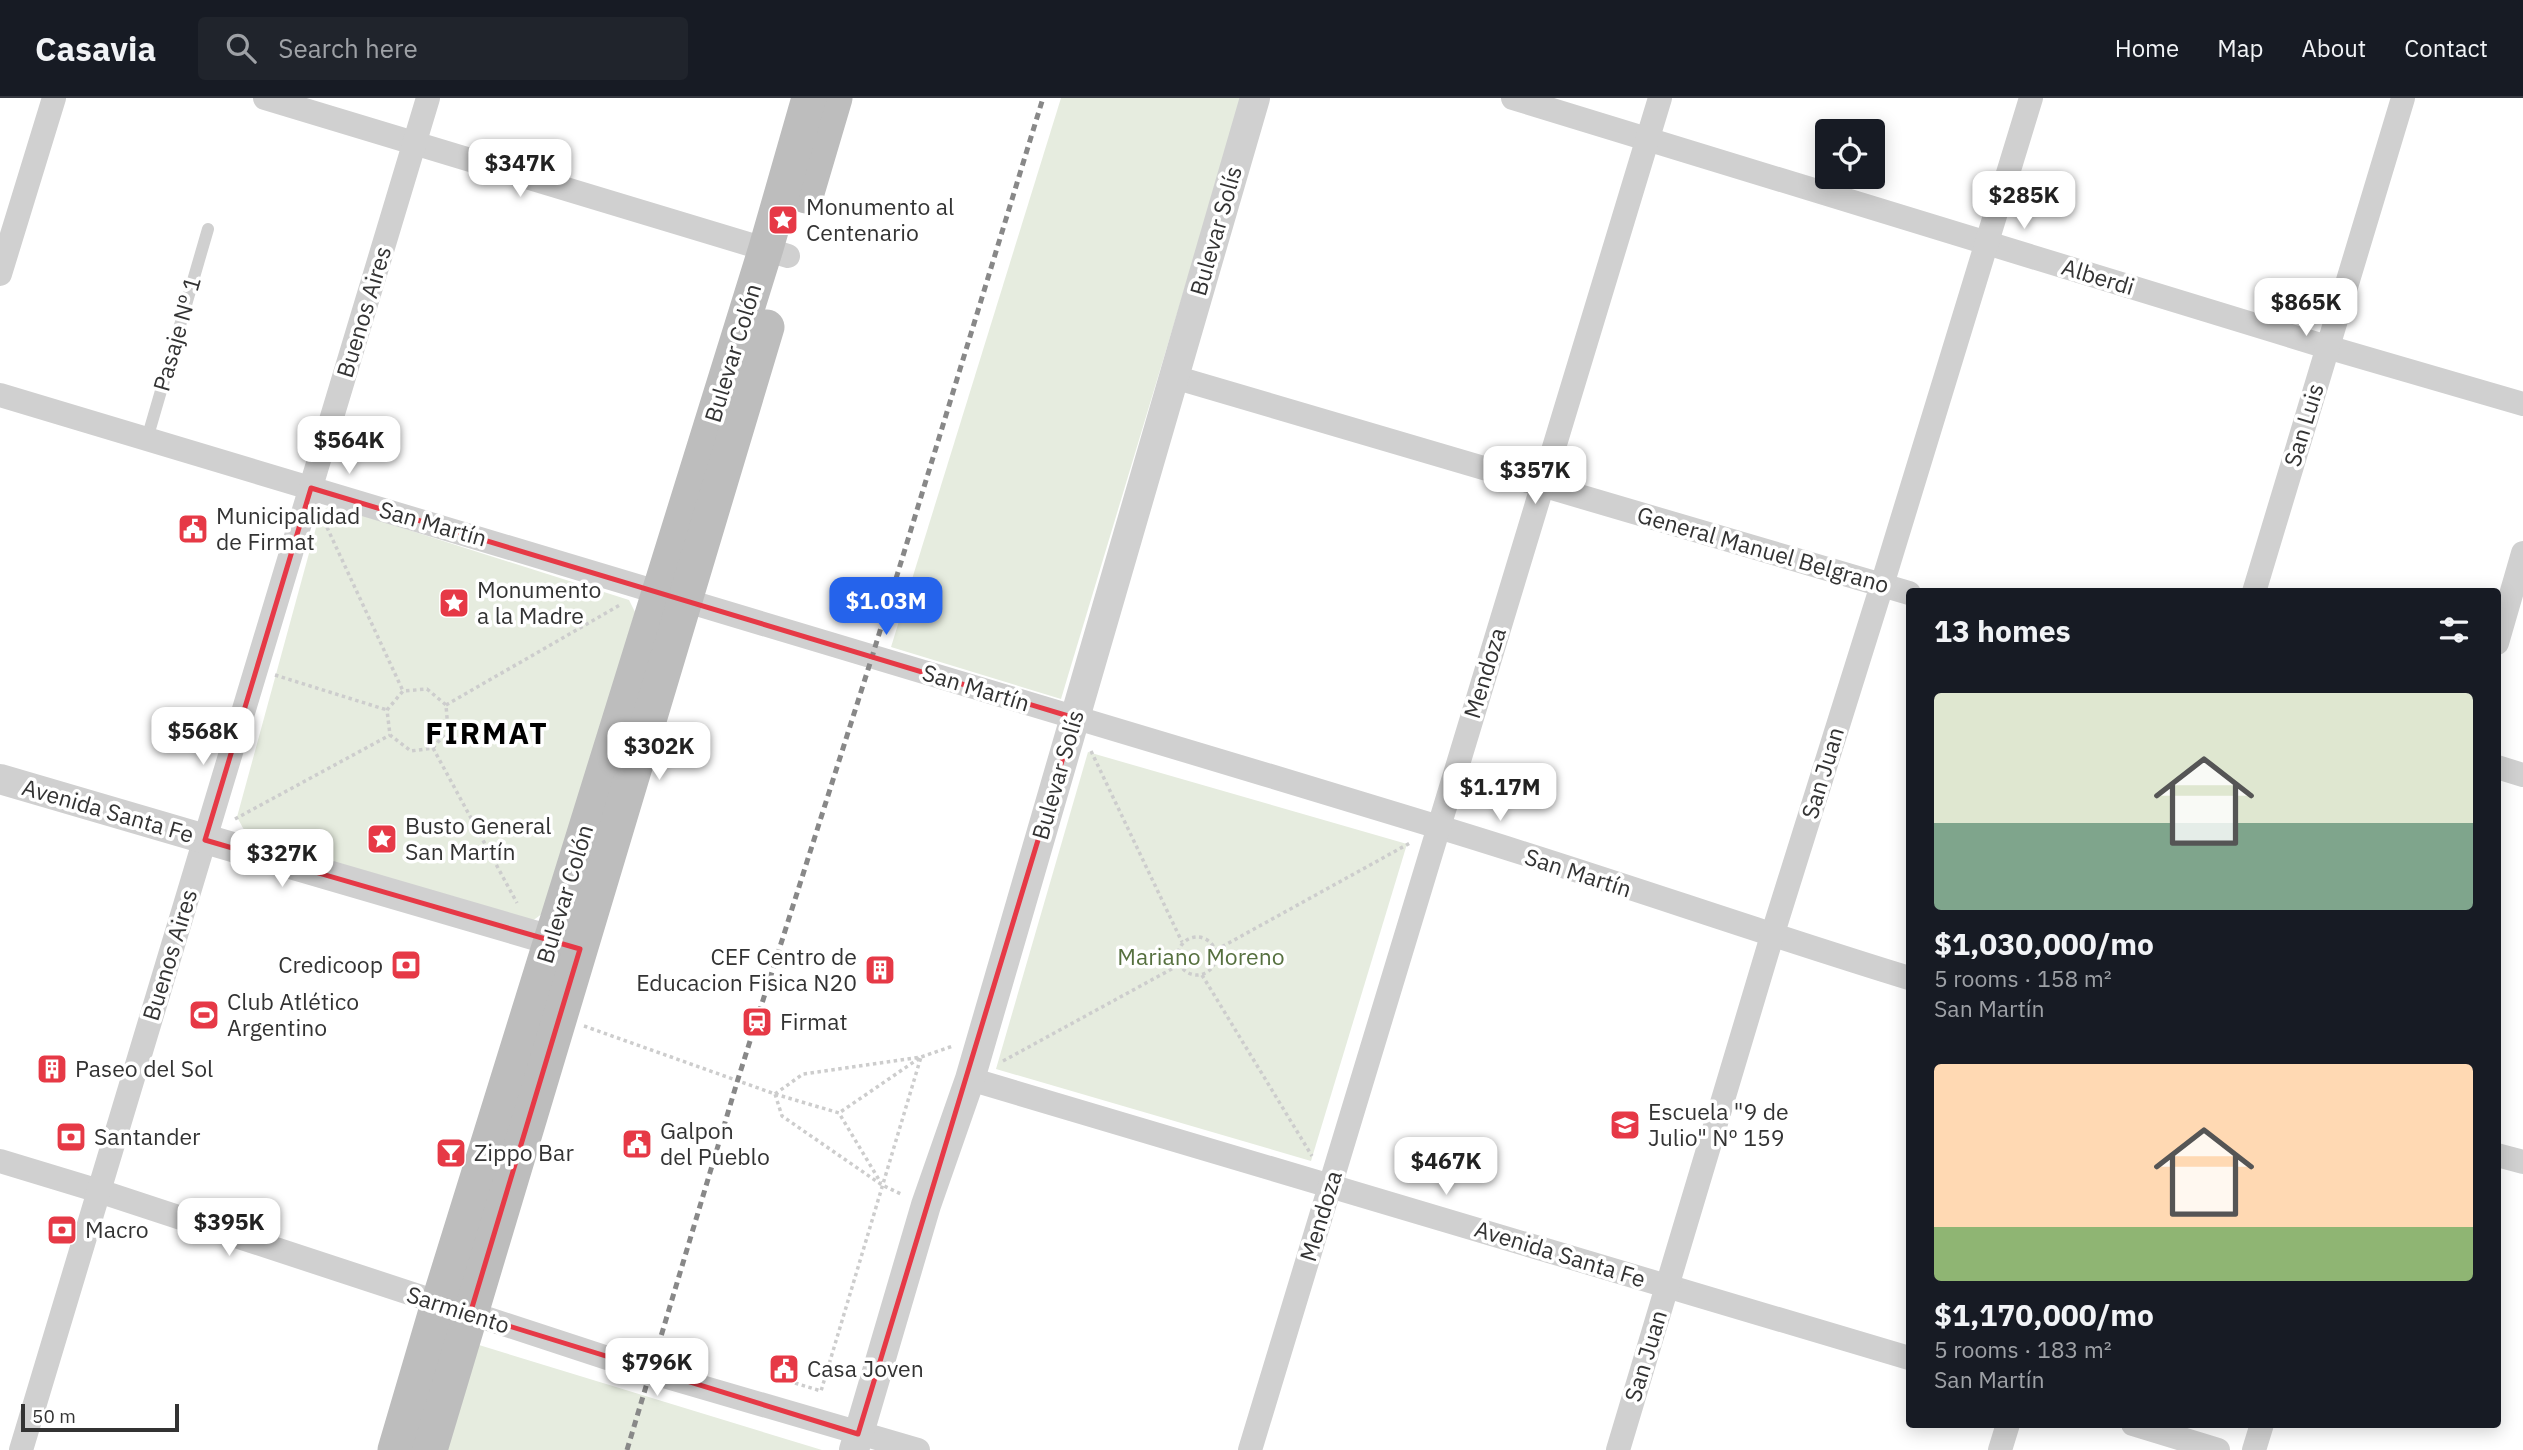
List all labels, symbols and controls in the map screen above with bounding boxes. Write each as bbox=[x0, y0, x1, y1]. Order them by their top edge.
search box bbox=[198, 17, 688, 80]
text: Casavia bbox=[35, 27, 156, 70]
icon: search bbox=[222, 29, 260, 67]
text: Search here bbox=[278, 31, 418, 65]
text: Home bbox=[2115, 32, 2179, 64]
text: Map bbox=[2217, 32, 2263, 64]
text: About bbox=[2301, 32, 2366, 64]
text: Contact bbox=[2404, 32, 2488, 64]
map controls bbox=[1815, 119, 1885, 189]
button: locate bbox=[1815, 119, 1885, 189]
pin: $347K bbox=[471, 140, 569, 199]
text: $347K bbox=[484, 147, 556, 177]
street label: Bulevar Solís bbox=[1182, 162, 1248, 299]
pin: $285K bbox=[1975, 172, 2073, 231]
text: $285K bbox=[1988, 179, 2060, 209]
place label: Monumento al Centenario bbox=[806, 191, 954, 247]
place icon: Monumento al Centenario bbox=[766, 203, 800, 237]
street label: Buenos Aires bbox=[329, 242, 397, 381]
street label: Alberdi bbox=[2058, 251, 2138, 301]
street label: Pasaje Nº 1 bbox=[145, 273, 207, 395]
pin: $865K bbox=[2257, 278, 2355, 338]
street label: Bulevar Colón bbox=[697, 280, 767, 426]
text: $865K bbox=[2270, 286, 2342, 316]
street label: San Luis bbox=[2276, 379, 2330, 470]
pin: $564K bbox=[300, 416, 398, 476]
text: $564K bbox=[313, 424, 385, 454]
pin: $357K bbox=[1486, 446, 1584, 506]
text: $357K bbox=[1499, 454, 1571, 484]
street label: San Martín bbox=[376, 493, 491, 553]
street label: General Manuel Belgrano bbox=[1634, 499, 1893, 599]
place label: Municipalidad de Firmat bbox=[216, 500, 360, 556]
public building icon: Municipalidad de Firmat bbox=[176, 512, 210, 546]
place label: Monumento a la Madre bbox=[477, 574, 601, 630]
pin: $1.03M bbox=[829, 578, 943, 637]
text: $1.03M bbox=[845, 585, 927, 615]
place icon: Monumento a la Madre bbox=[437, 586, 471, 620]
text: 13 homes bbox=[1934, 611, 2071, 650]
icon: filters bbox=[2435, 611, 2473, 649]
street label: Mendoza bbox=[1456, 624, 1512, 722]
street label: San Martín bbox=[919, 657, 1034, 718]
street label: Bulevar Solís bbox=[1024, 706, 1090, 843]
pin: $568K bbox=[154, 708, 252, 767]
district label: FIRMAT bbox=[425, 713, 549, 752]
text: $568K bbox=[167, 715, 239, 745]
pin: $302K bbox=[610, 722, 708, 782]
street label: San Juan bbox=[1794, 723, 1850, 822]
text: $302K bbox=[623, 730, 695, 760]
icon: home bbox=[2141, 738, 2267, 864]
pin: $1.17M bbox=[1443, 764, 1557, 823]
street label: Avenida Santa Fe bbox=[19, 771, 198, 849]
text: $1.17M bbox=[1459, 771, 1541, 801]
place label: Busto General San Martín bbox=[405, 810, 552, 866]
street label: Bulevar Colón bbox=[529, 821, 599, 967]
place icon: Busto General San Martín bbox=[365, 822, 399, 856]
pin: $327K bbox=[233, 830, 331, 889]
text: $327K bbox=[246, 837, 318, 867]
street label: San Martín bbox=[1521, 841, 1635, 903]
street label: Buenos Aires bbox=[135, 885, 203, 1024]
text: $1,030,000/mo bbox=[1934, 924, 2154, 963]
place label: CEF Centro de Educacion Fisica N20 bbox=[636, 941, 857, 997]
park label: Mariano Moreno bbox=[1117, 941, 1285, 971]
bank icon: Credicoop bbox=[389, 948, 423, 982]
place label: Credicoop bbox=[278, 949, 383, 979]
building icon: CEF Centro de Educacion Fisica N20 bbox=[863, 953, 897, 987]
text: 5 rooms · 158 m² bbox=[1934, 963, 2112, 993]
place label: Club Atlético Argentino bbox=[227, 986, 359, 1042]
text: San Martín bbox=[1934, 993, 2045, 1023]
sports icon: Club Atlético Argentino bbox=[187, 998, 221, 1032]
station icon: Firmat bbox=[740, 1005, 774, 1039]
place label: Firmat bbox=[780, 1006, 847, 1036]
building icon: Paseo del Sol bbox=[35, 1052, 69, 1086]
place label: Paseo del Sol bbox=[75, 1053, 213, 1083]
place label: Escuela "9 de Julio" Nº 159 bbox=[1648, 1096, 1789, 1152]
school or university icon: Escuela "9 de Julio" Nº 159 bbox=[1608, 1108, 1642, 1142]
icon: home bbox=[2141, 1109, 2267, 1235]
place label: Galpon del Pueblo bbox=[660, 1115, 770, 1171]
bank icon: Santander bbox=[54, 1120, 88, 1154]
place label: Santander bbox=[94, 1121, 201, 1151]
public building icon: Galpon del Pueblo bbox=[620, 1127, 654, 1161]
bar icon: Zippo Bar bbox=[434, 1136, 468, 1170]
place label: Zippo Bar bbox=[474, 1137, 574, 1167]
pin: $467K bbox=[1397, 1138, 1495, 1197]
text: $467K bbox=[1410, 1145, 1482, 1175]
street label: Mendoza bbox=[1292, 1167, 1348, 1265]
pin: $395K bbox=[180, 1198, 278, 1258]
text: $395K bbox=[193, 1206, 265, 1236]
bank icon: Macro bbox=[45, 1213, 79, 1247]
street label: Avenida Santa Fe bbox=[1471, 1213, 1649, 1293]
place label: Macro bbox=[85, 1214, 149, 1244]
street label: Sarmiento bbox=[403, 1278, 514, 1340]
text: $1,170,000/mo bbox=[1934, 1295, 2154, 1334]
street label: San Juan bbox=[1617, 1306, 1673, 1405]
text: 5 rooms · 183 m² bbox=[1934, 1334, 2112, 1364]
pin: $796K bbox=[608, 1338, 706, 1398]
text: $796K bbox=[621, 1346, 693, 1376]
public building icon: Casa Joven bbox=[767, 1352, 801, 1386]
place label: Casa Joven bbox=[807, 1353, 924, 1383]
text: San Martín bbox=[1934, 1364, 2045, 1394]
scale bar bbox=[21, 1401, 178, 1433]
text: 50 m bbox=[32, 1404, 76, 1428]

